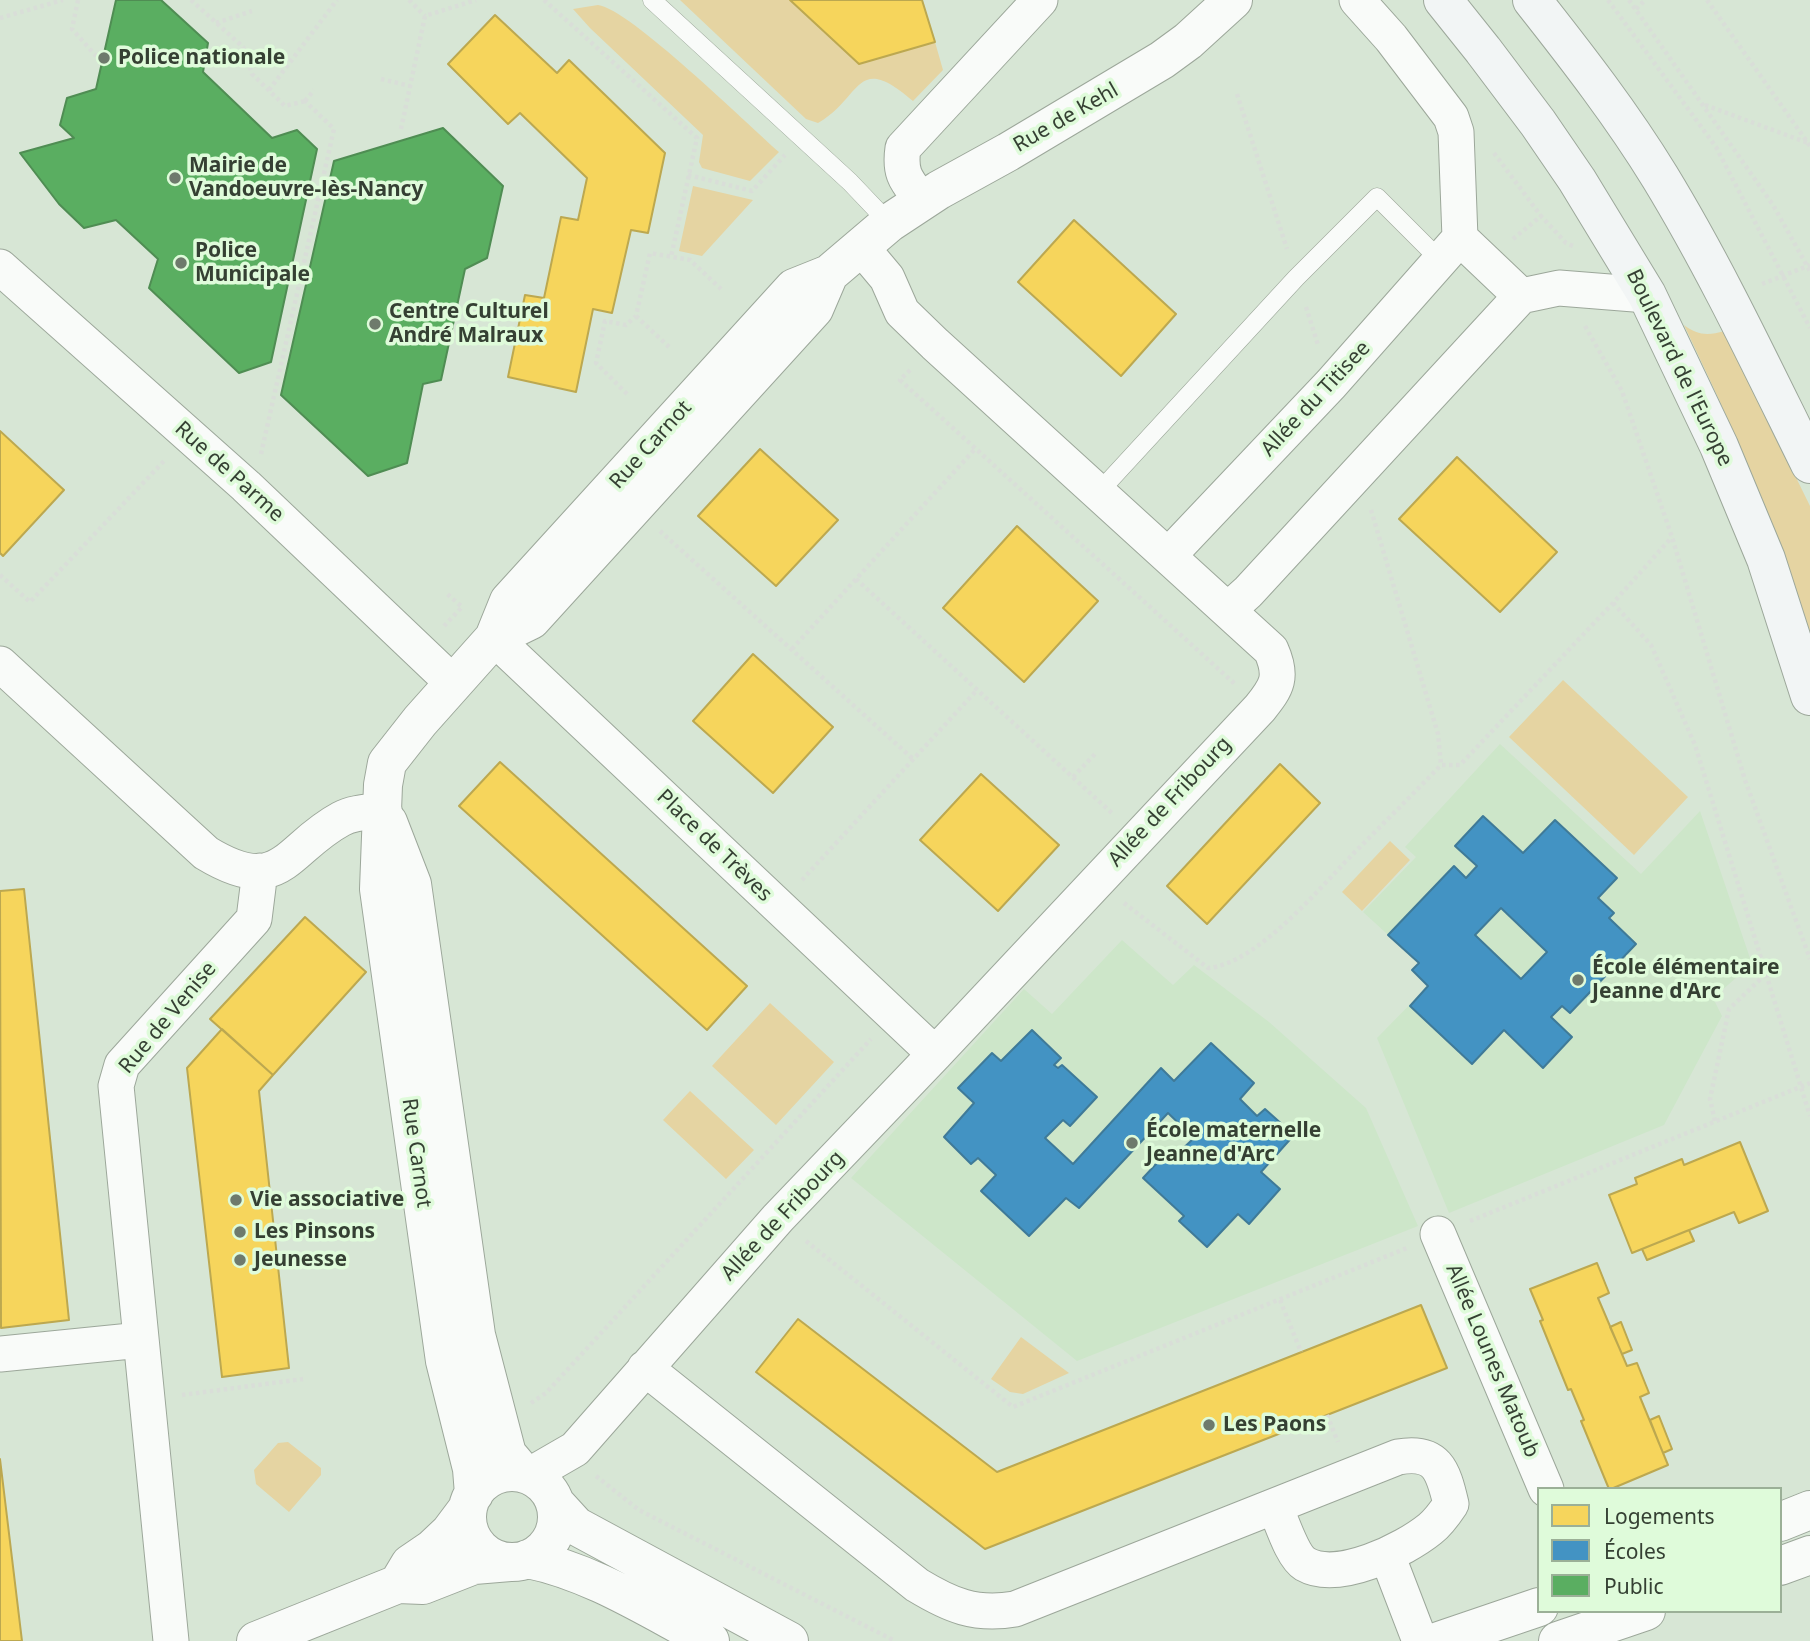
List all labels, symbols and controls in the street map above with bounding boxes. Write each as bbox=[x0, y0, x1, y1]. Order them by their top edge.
place label: Police nationale bbox=[118, 45, 285, 71]
marker: Police nationale bbox=[96, 50, 112, 66]
street label: Rue de Kehl bbox=[1009, 78, 1123, 158]
place label: Mairie de Vandoeuvre-lès-Nancy bbox=[189, 153, 423, 203]
marker: Mairie de Vandoeuvre-lès-Nancy bbox=[167, 170, 183, 186]
place label: Police Municipale bbox=[195, 238, 310, 288]
marker: Police Municipale bbox=[173, 255, 189, 271]
street label: Boulevard de l'Europe bbox=[1620, 265, 1738, 471]
place label: Centre Culturel André Malraux bbox=[389, 299, 549, 349]
marker: Centre Culturel André Malraux bbox=[367, 316, 383, 332]
street label: Allée du Titisee bbox=[1256, 336, 1376, 462]
street label: Rue Carnot bbox=[605, 396, 697, 494]
street label: Rue de Parme bbox=[169, 416, 289, 528]
street label: Allée de Fribourg bbox=[1103, 732, 1237, 872]
street label: Place de Trèves bbox=[651, 785, 777, 907]
place label: École élémentaire Jeanne d'Arc bbox=[1592, 955, 1779, 1005]
street label: Rue de Venise bbox=[114, 957, 222, 1079]
marker: École élémentaire Jeanne d'Arc bbox=[1570, 972, 1586, 988]
street label: Rue Carnot bbox=[396, 1097, 436, 1209]
place label: École maternelle Jeanne d'Arc bbox=[1146, 1118, 1321, 1168]
marker: École maternelle Jeanne d'Arc bbox=[1124, 1135, 1140, 1151]
street label: Allée de Fribourg bbox=[716, 1146, 850, 1286]
place label: Vie associative bbox=[250, 1187, 404, 1213]
marker: Vie associative bbox=[228, 1192, 244, 1208]
place label: Les Pinsons bbox=[254, 1219, 375, 1245]
marker: Les Pinsons bbox=[232, 1224, 248, 1240]
place label: Jeunesse bbox=[254, 1247, 347, 1273]
marker: Jeunesse bbox=[232, 1252, 248, 1268]
street label: Allée Lounes Matoub bbox=[1440, 1261, 1544, 1461]
place label: Les Paons bbox=[1223, 1412, 1326, 1438]
marker: Les Paons bbox=[1201, 1417, 1217, 1433]
legend bbox=[1537, 1487, 1782, 1613]
text: Logements bbox=[1604, 1502, 1715, 1530]
text: Écoles bbox=[1604, 1537, 1666, 1565]
text: Public bbox=[1604, 1572, 1664, 1600]

